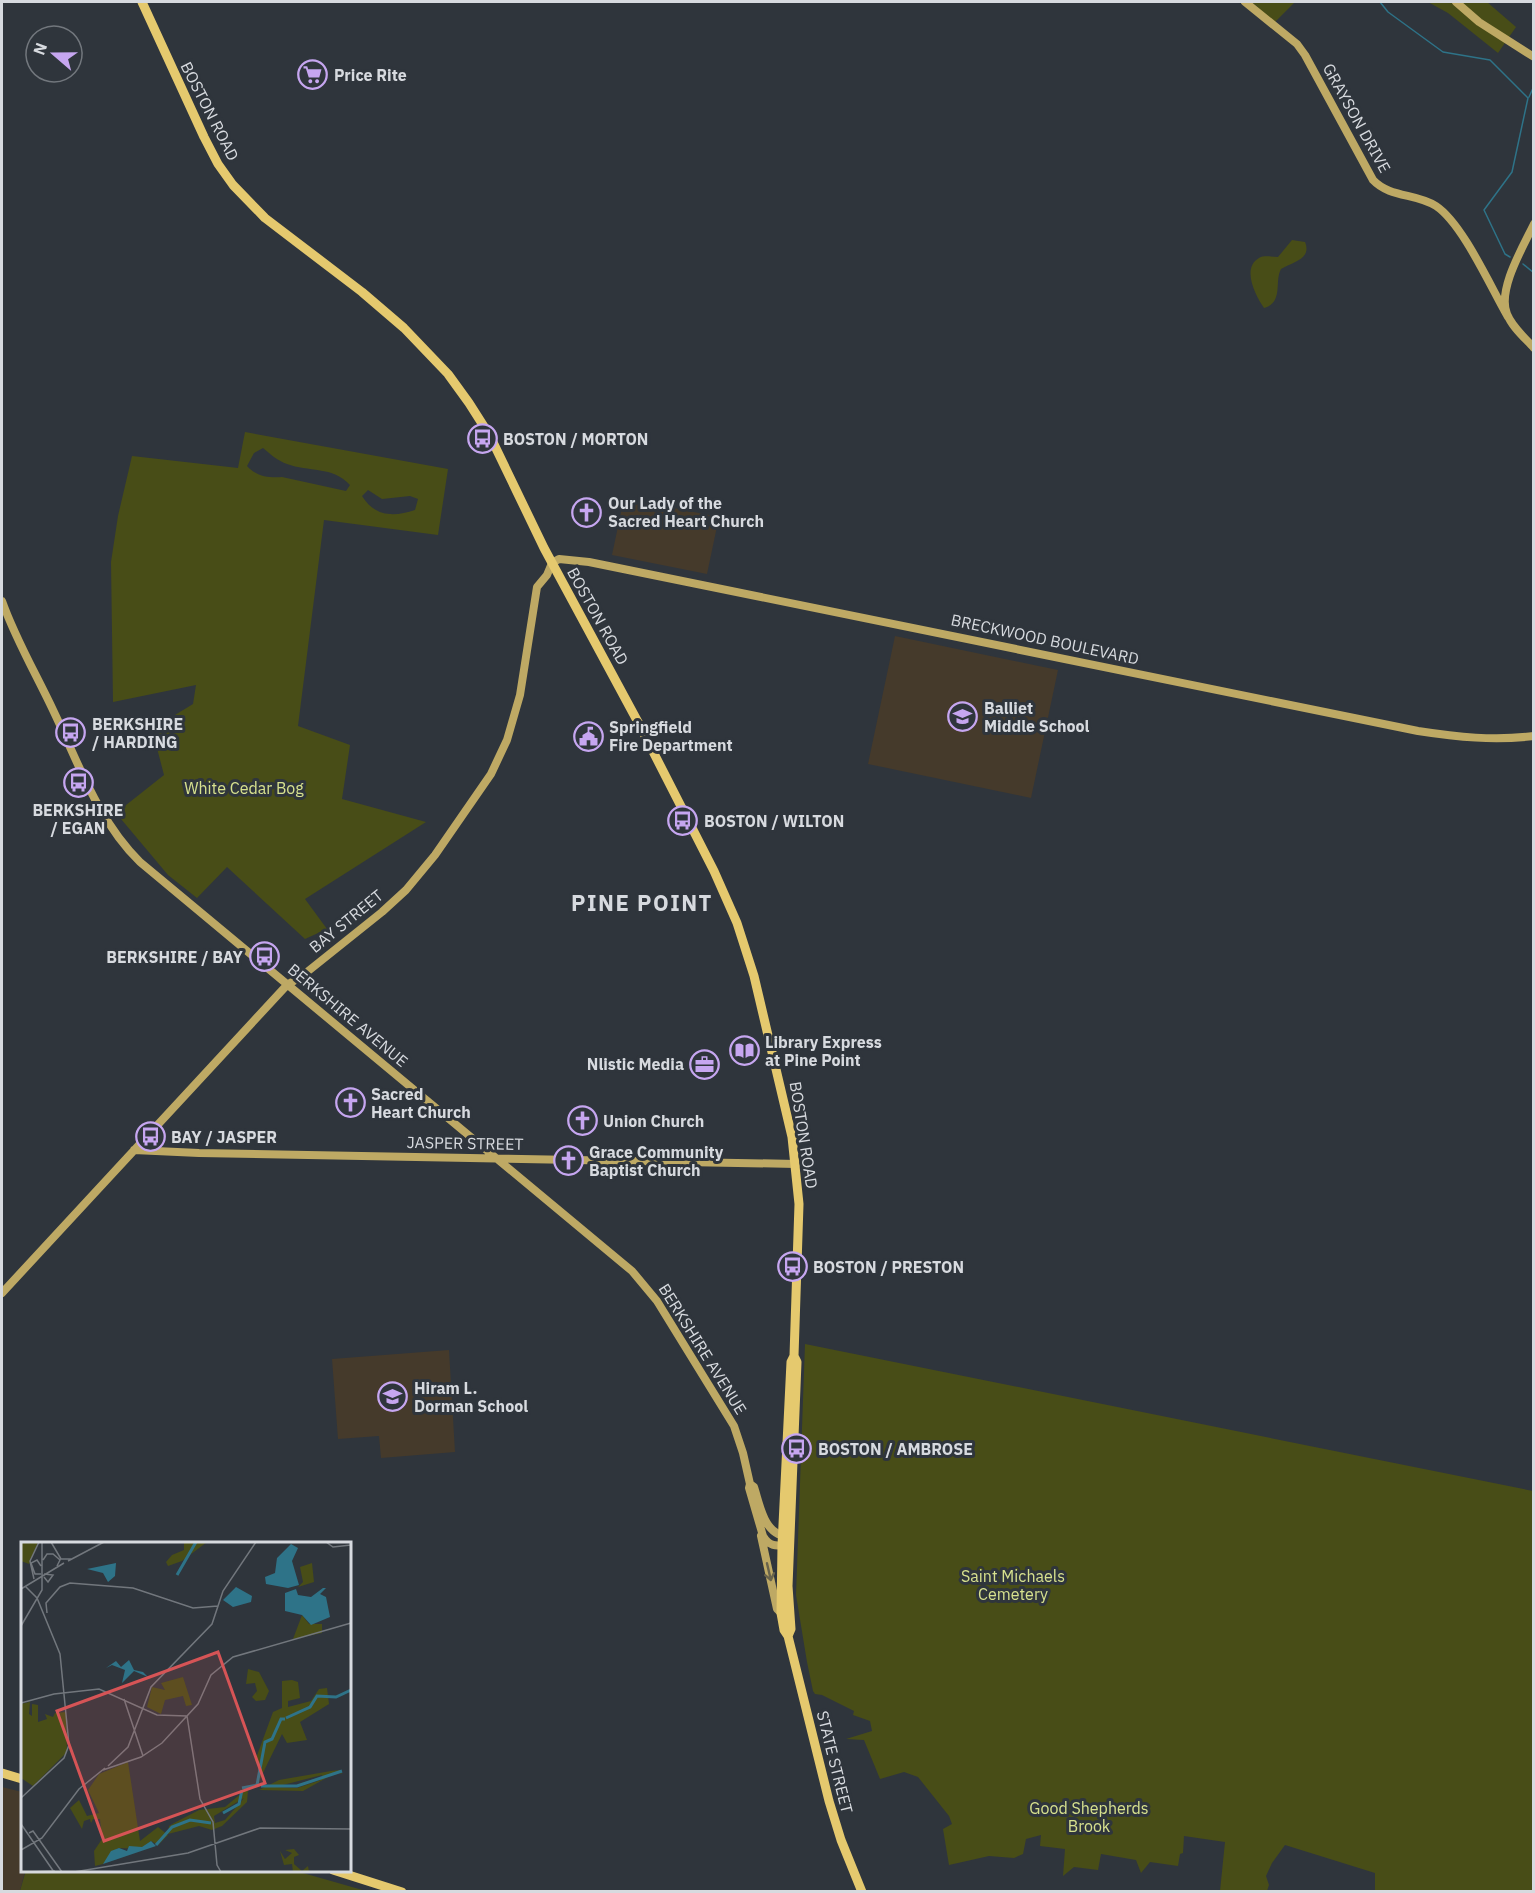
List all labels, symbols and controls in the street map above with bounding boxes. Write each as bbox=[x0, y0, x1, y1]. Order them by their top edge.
north arrow bbox=[24, 24, 84, 84]
text: N bbox=[29, 40, 51, 58]
street label: BOSTON ROAD bbox=[177, 58, 243, 164]
supermarket icon: Price Rite bbox=[297, 59, 329, 91]
street label: GRAYSON DRIVE bbox=[1319, 60, 1395, 176]
place label: Price Rite bbox=[334, 65, 407, 85]
bus stop icon: BOSTON / MORTON bbox=[466, 423, 498, 455]
place label: BOSTON / MORTON bbox=[503, 429, 648, 449]
place label: Our Lady of the Sacred Heart Church bbox=[608, 493, 764, 531]
church icon: Our Lady of the Sacred Heart Church bbox=[571, 496, 603, 528]
street label: BOSTON ROAD bbox=[563, 564, 633, 668]
street label: BRECKWOOD BOULEVARD bbox=[949, 609, 1141, 669]
place label: Balliet Middle School bbox=[984, 698, 1090, 736]
school or university icon: Balliet Middle School bbox=[947, 701, 979, 733]
place label: BERKSHIRE / HARDING bbox=[92, 714, 183, 752]
bus stop icon: BERKSHIRE / HARDING bbox=[55, 717, 87, 749]
place label: Springfield Fire Department bbox=[609, 717, 733, 755]
public building icon: Springfield Fire Department bbox=[572, 720, 604, 752]
bus stop icon: BERKSHIRE / EGAN bbox=[62, 766, 94, 798]
park label: White Cedar Bog bbox=[184, 778, 304, 798]
place label: BERKSHIRE / EGAN bbox=[32, 800, 124, 838]
bus stop icon: BOSTON / WILTON bbox=[667, 805, 699, 837]
place label: BOSTON / WILTON bbox=[704, 811, 844, 831]
street label: BAY STREET bbox=[305, 885, 387, 957]
district label: PINE POINT bbox=[571, 888, 713, 917]
bus stop icon: BERKSHIRE / BAY bbox=[248, 941, 280, 973]
place label: BERKSHIRE / BAY bbox=[106, 947, 244, 967]
street label: BERKSHIRE AVENUE bbox=[284, 959, 412, 1071]
place label: Library Express at Pine Point bbox=[765, 1032, 882, 1070]
library icon: Library Express at Pine Point bbox=[728, 1035, 760, 1067]
office icon: Nlistic Media bbox=[689, 1048, 721, 1080]
place label: Nlistic Media bbox=[587, 1054, 684, 1074]
street label: BOSTON ROAD bbox=[786, 1080, 822, 1190]
place label: Sacred Heart Church bbox=[371, 1084, 471, 1122]
church icon: Sacred Heart Church bbox=[334, 1087, 366, 1119]
church icon: Union Church bbox=[566, 1105, 598, 1137]
place label: Union Church bbox=[603, 1111, 704, 1131]
bus stop icon: BAY / JASPER bbox=[134, 1121, 166, 1153]
place label: BAY / JASPER bbox=[171, 1127, 277, 1147]
street label: JASPER STREET bbox=[406, 1132, 524, 1154]
place label: Grace Community Baptist Church bbox=[589, 1142, 724, 1180]
church icon: Grace Community Baptist Church bbox=[552, 1145, 584, 1177]
bus stop icon: BOSTON / PRESTON bbox=[776, 1251, 808, 1283]
place label: BOSTON / PRESTON bbox=[813, 1257, 964, 1277]
street label: BERKSHIRE AVENUE bbox=[655, 1280, 751, 1418]
place label: Hiram L. Dorman School bbox=[414, 1378, 528, 1416]
school or university icon: Hiram L. Dorman School bbox=[377, 1381, 409, 1413]
bus stop icon: BOSTON / AMBROSE bbox=[781, 1433, 813, 1465]
place label: BOSTON / AMBROSE bbox=[818, 1439, 973, 1459]
inset map bbox=[21, 1542, 351, 1872]
one-way arrow bbox=[763, 1562, 775, 1581]
park label: Saint Michaels Cemetery bbox=[961, 1566, 1065, 1604]
street label: STATE STREET bbox=[813, 1709, 857, 1815]
park label: Good Shepherds Brook bbox=[1029, 1798, 1149, 1836]

